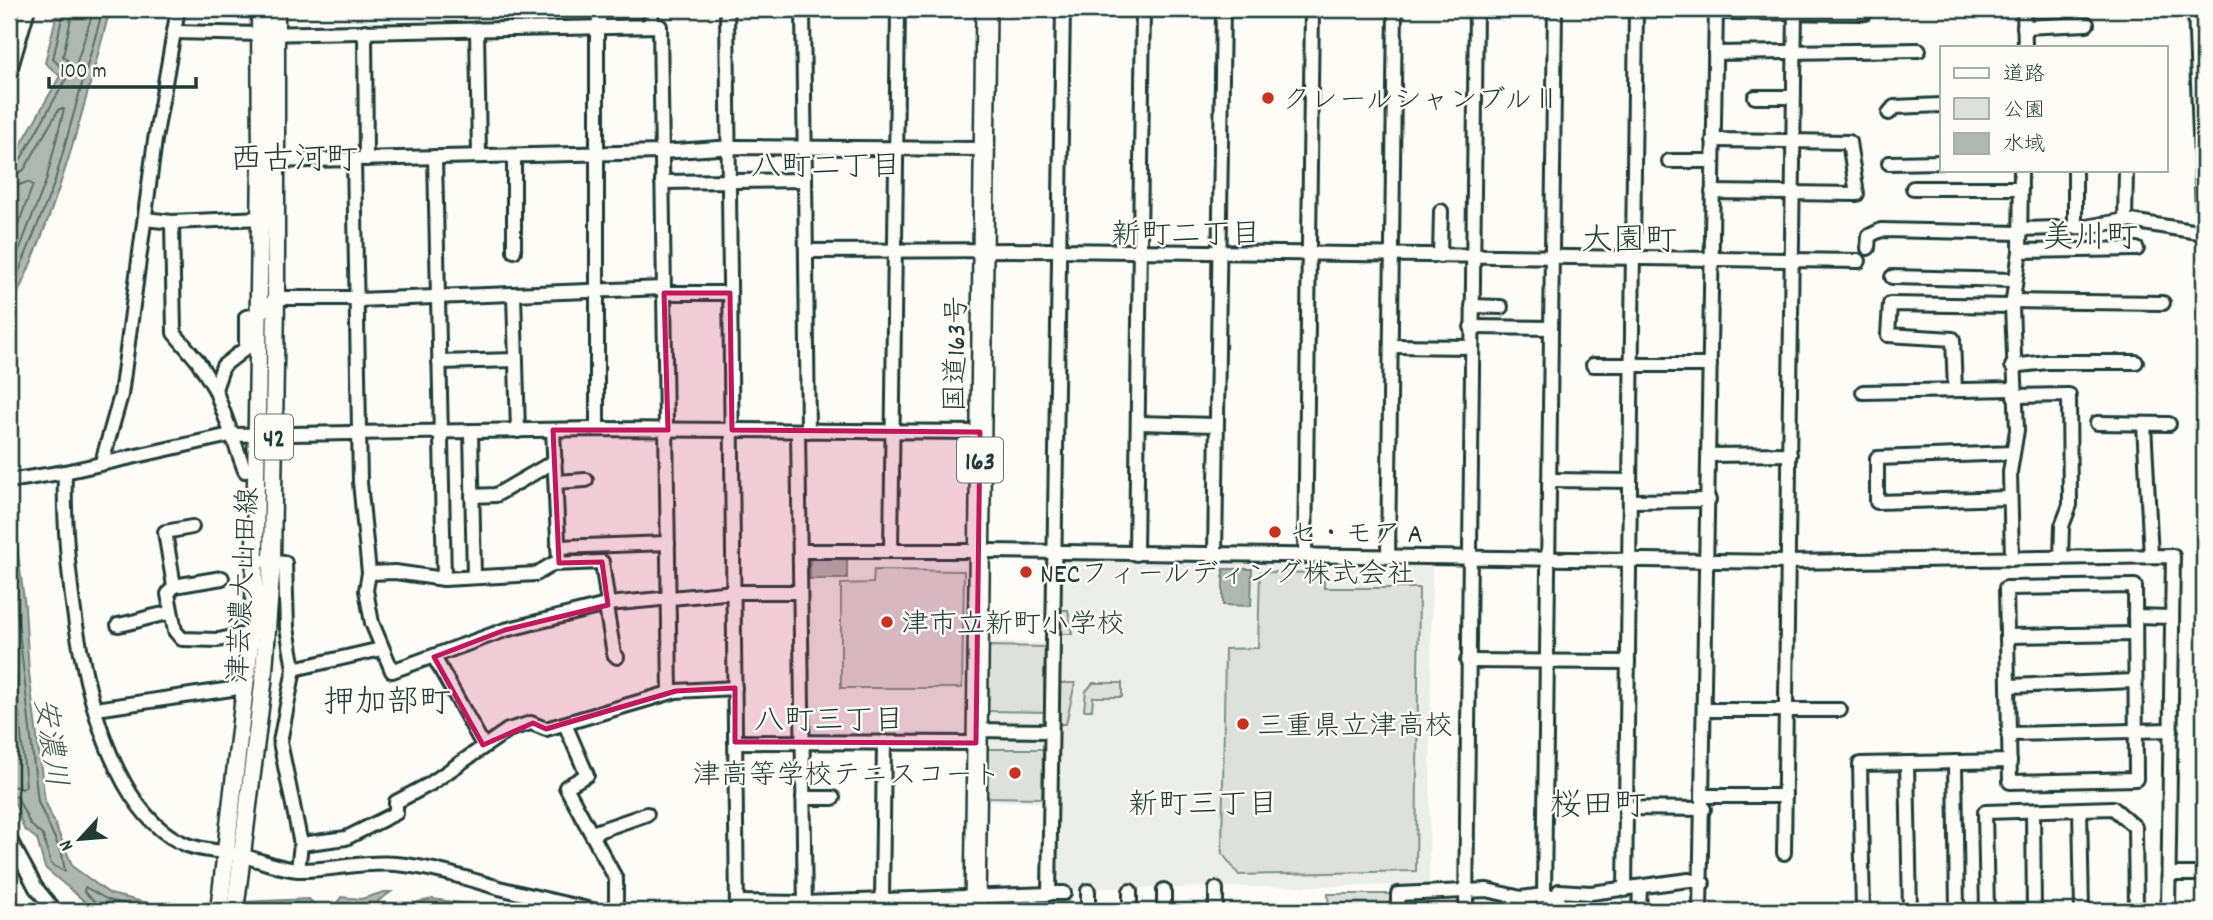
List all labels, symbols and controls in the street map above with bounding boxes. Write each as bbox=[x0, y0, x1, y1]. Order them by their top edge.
scale bar bbox=[49, 46, 196, 90]
legend bbox=[1940, 46, 2168, 172]
text: 100 m bbox=[60, 58, 107, 88]
text: 道路 bbox=[2003, 61, 2045, 91]
place label: クレールシャンブルⅡ bbox=[1282, 83, 1560, 123]
marker: クレールシャンブルⅡ bbox=[1260, 90, 1276, 106]
text: 公園 bbox=[2003, 97, 2045, 127]
text: 水域 bbox=[2003, 131, 2045, 161]
district label: 西古河町 bbox=[230, 139, 358, 185]
district label: 八町二丁目 bbox=[751, 148, 901, 191]
district label: 新町二丁目 bbox=[1111, 216, 1261, 259]
district label: 美川町 bbox=[2042, 217, 2138, 263]
district label: 大園町 bbox=[1581, 220, 1677, 266]
street label: 国道163号 bbox=[938, 296, 980, 413]
road number: 42 bbox=[255, 414, 293, 460]
road number: 163 bbox=[957, 437, 1003, 482]
street label: 津芸濃大山田線 bbox=[221, 486, 271, 684]
place label: セ・モア A bbox=[1289, 517, 1423, 557]
marker: セ・モア A bbox=[1267, 524, 1283, 540]
place label: NECフィールディング株式会社 bbox=[1040, 557, 1415, 597]
marker: NECフィールディング株式会社 bbox=[1018, 564, 1034, 580]
place label: 津市立新町小学校 bbox=[901, 607, 1125, 647]
marker: 津市立新町小学校 bbox=[879, 614, 895, 630]
district label: 押加部町 bbox=[323, 682, 451, 728]
water label: 安濃川 bbox=[20, 695, 75, 790]
district label: 八町三丁目 bbox=[754, 702, 904, 745]
place label: 三重県立津高校 bbox=[1257, 709, 1453, 749]
marker: 三重県立津高校 bbox=[1235, 716, 1251, 732]
place label: 津高等学校テニスコート bbox=[692, 758, 1001, 798]
marker: 津高等学校テニスコート bbox=[1007, 765, 1023, 781]
district label: 桜田町 bbox=[1550, 785, 1646, 831]
district label: 新町三丁目 bbox=[1128, 786, 1278, 829]
north arrow bbox=[46, 804, 116, 874]
text: N bbox=[54, 835, 82, 855]

